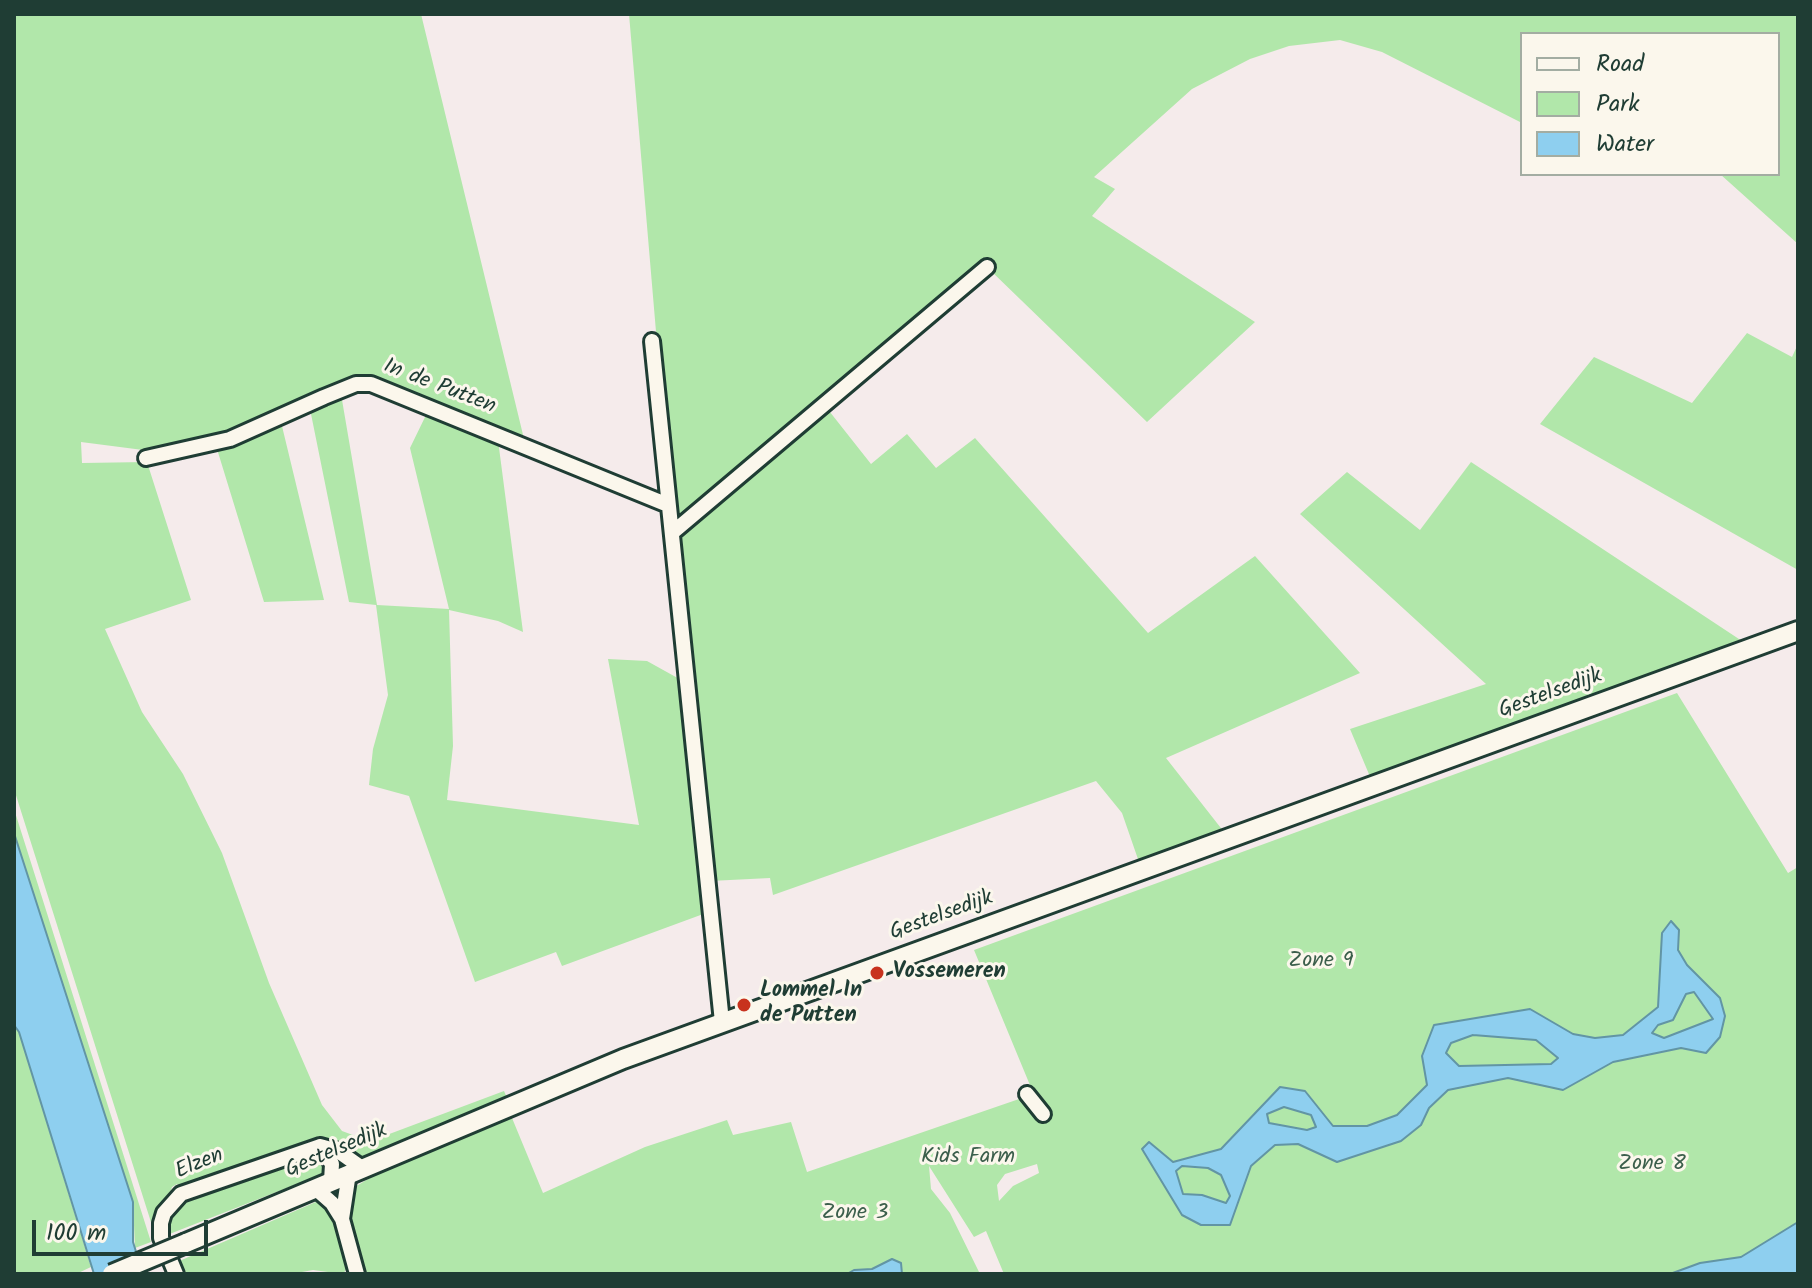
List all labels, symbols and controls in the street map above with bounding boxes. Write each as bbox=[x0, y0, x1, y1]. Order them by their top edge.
legend bbox=[1520, 32, 1780, 176]
text: Road bbox=[1596, 45, 1644, 84]
text: Park bbox=[1596, 85, 1640, 124]
text: Water bbox=[1596, 125, 1654, 164]
street label: In de Putten bbox=[379, 354, 499, 422]
street label: Gestelsedijk bbox=[1496, 664, 1606, 726]
street label: Gestelsedijk bbox=[887, 886, 997, 948]
park label: Zone 9 bbox=[1289, 949, 1353, 975]
place label: Vossemeren bbox=[893, 960, 1006, 986]
marker: Vossemeren bbox=[868, 964, 886, 982]
place label: Lommel In de Putten bbox=[760, 979, 862, 1030]
marker: Lommel In de Putten bbox=[735, 996, 753, 1014]
street label: Gestelsedijk bbox=[282, 1119, 392, 1185]
street label: Elzen bbox=[172, 1143, 228, 1187]
park label: Kids Farm bbox=[921, 1145, 1015, 1171]
park label: Zone 8 bbox=[1618, 1152, 1686, 1178]
park label: Zone 3 bbox=[822, 1201, 888, 1227]
scale bar bbox=[36, 1204, 212, 1254]
text: 100 m bbox=[46, 1214, 106, 1253]

